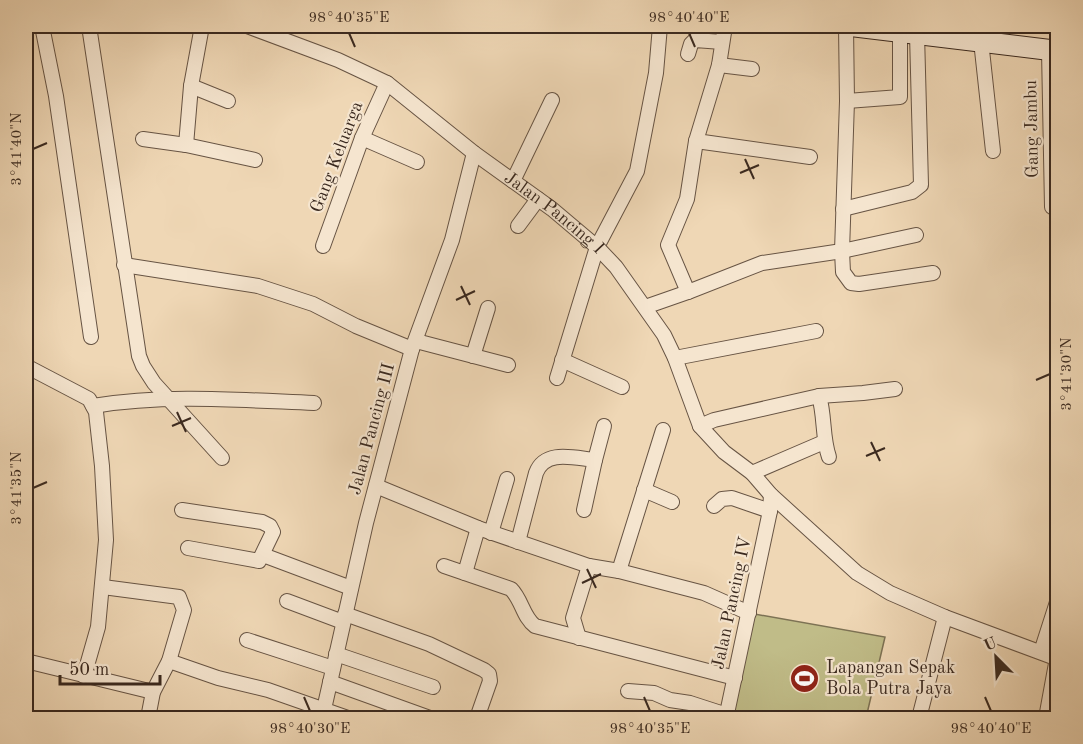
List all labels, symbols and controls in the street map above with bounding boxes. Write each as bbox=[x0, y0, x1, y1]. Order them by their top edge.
text: 98°40'35"E bbox=[309, 11, 389, 26]
text: 98°40'40"E bbox=[649, 11, 729, 26]
street label: Gang Jambu bbox=[1022, 79, 1042, 178]
street label: Gang Keluarga bbox=[308, 99, 367, 215]
text: 3°41'40"N bbox=[10, 112, 25, 186]
street label: Jalan Pancing I bbox=[501, 169, 608, 258]
text: 3°41'30"N bbox=[1060, 337, 1075, 411]
street label: Jalan Pancing III bbox=[346, 361, 398, 497]
text: 3°41'35"N bbox=[10, 451, 25, 525]
street label: Jalan Pancing IV bbox=[709, 535, 755, 671]
north arrow bbox=[966, 627, 1026, 687]
text: U bbox=[982, 635, 1000, 655]
scale bar bbox=[60, 648, 160, 686]
place label: Lapangan Sepak Bola Putra Jaya bbox=[826, 659, 955, 698]
text: 50 m bbox=[69, 661, 109, 679]
sports icon: Lapangan Sepak Bola Putra Jaya bbox=[789, 662, 821, 694]
text: 98°40'30"E bbox=[270, 722, 350, 737]
text: 98°40'35"E bbox=[610, 722, 690, 737]
text: 98°40'40"E bbox=[951, 722, 1031, 737]

